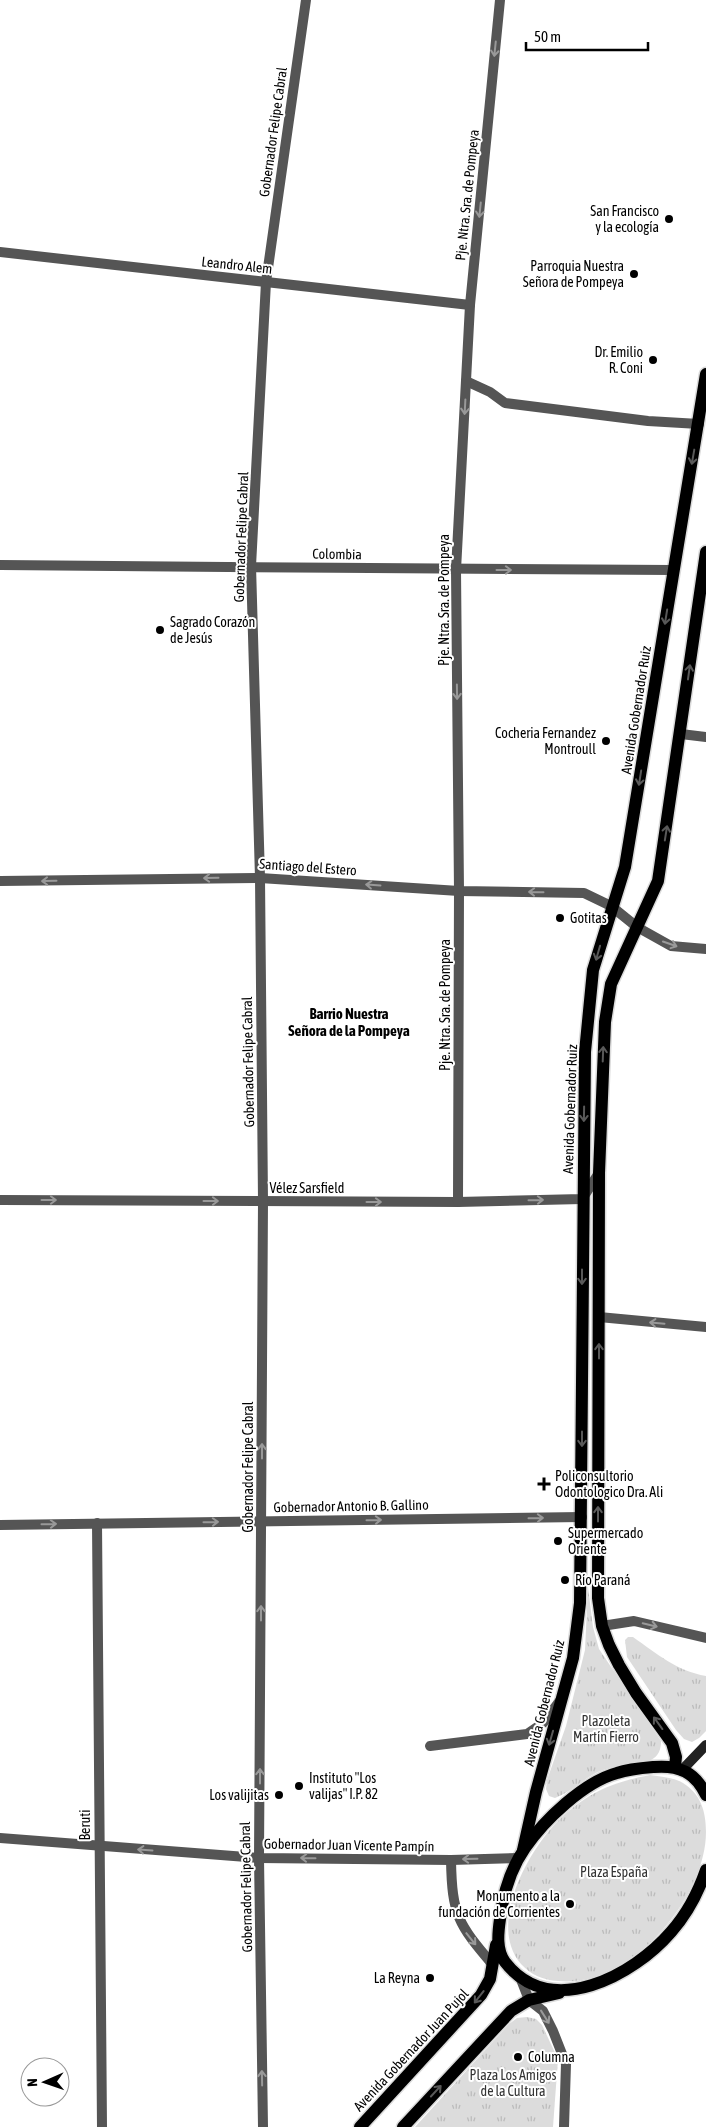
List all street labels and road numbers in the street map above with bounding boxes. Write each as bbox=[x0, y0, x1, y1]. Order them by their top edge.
street label: Gobernador Felipe Cabral bbox=[256, 66, 290, 198]
street label: Pje. Ntra. Sra. de Pompeya bbox=[452, 129, 482, 261]
street label: Leandro Alem bbox=[201, 253, 273, 277]
street label: Gobernador Felipe Cabral bbox=[231, 471, 251, 603]
street label: Pje. Ntra. Sra. de Pompeya bbox=[436, 534, 452, 666]
street label: Colombia bbox=[312, 546, 362, 562]
street label: Avenida Gobernador Ruiz bbox=[618, 645, 654, 775]
street label: Santiago del Estero bbox=[259, 856, 357, 878]
street label: Pje. Ntra. Sra. de Pompeya bbox=[437, 939, 453, 1071]
street label: Gobernador Felipe Cabral bbox=[239, 996, 257, 1128]
street label: Avenida Gobernador Ruiz bbox=[560, 1044, 580, 1174]
street label: Vélez Sarsfield bbox=[270, 1180, 344, 1196]
street label: Gobernador Felipe Cabral bbox=[240, 1401, 256, 1532]
street label: Gobernador Antonio B. Gallino bbox=[273, 1497, 429, 1515]
street label: Avenida Gobernador Ruiz bbox=[521, 1638, 567, 1768]
street label: Beruti bbox=[77, 1809, 93, 1841]
street label: Gobernador Felipe Cabral bbox=[237, 1821, 255, 1953]
street label: Gobernador Juan Vicente Pampín bbox=[264, 1836, 434, 1854]
street label: Avenida Gobernador Juan Pujol bbox=[350, 1985, 472, 2114]

